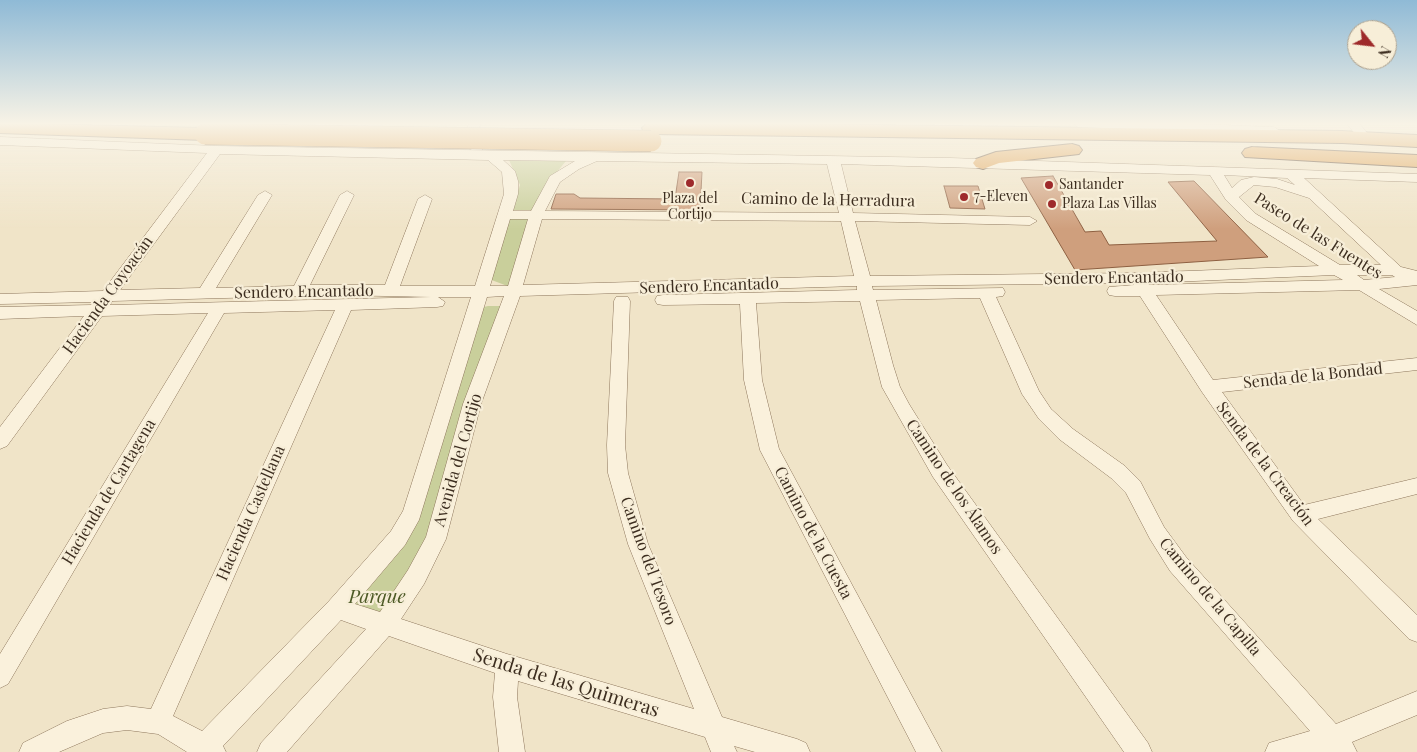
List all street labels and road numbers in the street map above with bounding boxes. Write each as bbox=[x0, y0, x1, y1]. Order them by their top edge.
street label: Camino de la Herradura bbox=[741, 189, 915, 211]
street label: Paseo de las Fuentes bbox=[1250, 189, 1386, 283]
street label: Hacienda Coyoacán bbox=[59, 232, 157, 358]
street label: Sendero Encantado bbox=[1044, 267, 1184, 289]
street label: Sendero Encantado bbox=[639, 274, 779, 298]
street label: Sendero Encantado bbox=[234, 281, 374, 303]
street label: Senda de la Bondad bbox=[1242, 359, 1384, 393]
street label: Avenida del Cortijo bbox=[430, 391, 486, 529]
street label: Senda de la Creación bbox=[1212, 398, 1318, 530]
street label: Hacienda de Cartagena bbox=[58, 416, 160, 568]
street label: Camino de los Álamos bbox=[902, 416, 1006, 558]
street label: Hacienda Castellana bbox=[213, 442, 289, 584]
street label: Camino de la Cuesta bbox=[770, 463, 856, 603]
street label: Camino del Tesoro bbox=[616, 494, 680, 628]
street label: Camino de la Capilla bbox=[1155, 534, 1265, 660]
street label: Senda de las Quimeras bbox=[470, 644, 662, 722]

